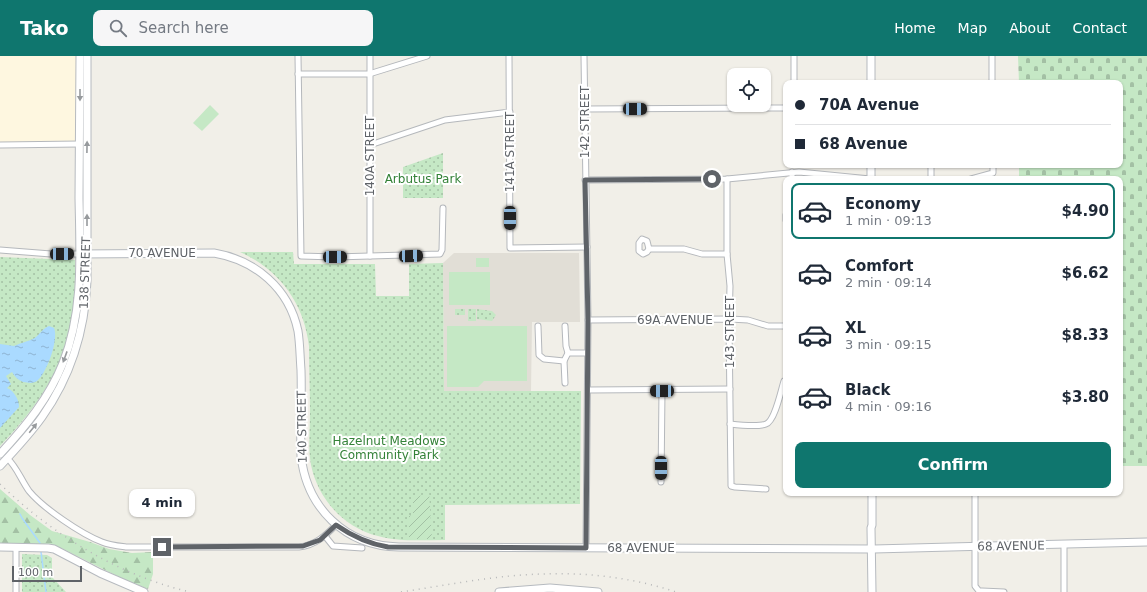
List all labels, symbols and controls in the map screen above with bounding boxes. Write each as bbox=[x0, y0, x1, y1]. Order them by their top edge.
search box bbox=[93, 10, 373, 46]
text: Tako bbox=[20, 17, 69, 39]
icon: search bbox=[107, 17, 129, 39]
text: Search here bbox=[139, 19, 229, 37]
text: Home bbox=[894, 20, 936, 36]
text: Map bbox=[958, 20, 987, 36]
text: About bbox=[1009, 20, 1051, 36]
text: Contact bbox=[1073, 20, 1127, 36]
map controls bbox=[727, 68, 771, 112]
button: locate bbox=[727, 68, 771, 112]
street label: 142 STREET bbox=[578, 85, 592, 158]
one-way arrow bbox=[77, 89, 83, 102]
text: 70A Avenue bbox=[819, 96, 919, 114]
car bbox=[623, 103, 647, 115]
street label: 141A STREET bbox=[503, 111, 517, 192]
street label: 140A STREET bbox=[363, 115, 377, 196]
text: 68 Avenue bbox=[819, 135, 908, 153]
one-way arrow bbox=[84, 140, 90, 153]
route start bbox=[703, 170, 721, 188]
park label: Arbutus Park bbox=[385, 172, 461, 186]
icon: car bbox=[797, 193, 833, 229]
text: Economy bbox=[845, 195, 921, 213]
text: $4.90 bbox=[1062, 202, 1109, 220]
car bbox=[504, 206, 516, 230]
one-way arrow bbox=[84, 213, 90, 226]
text: 1 min · 09:13 bbox=[845, 213, 932, 228]
street label: 138 STREET bbox=[77, 236, 93, 309]
street label: 70 AVENUE bbox=[128, 246, 196, 260]
car bbox=[50, 248, 74, 260]
car bbox=[399, 250, 423, 262]
car bbox=[323, 251, 347, 263]
icon: car bbox=[797, 255, 833, 291]
text: Comfort bbox=[845, 257, 913, 275]
text: $6.62 bbox=[1062, 264, 1109, 282]
text: 2 min · 09:14 bbox=[845, 275, 932, 290]
street label: 143 STREET bbox=[723, 295, 737, 368]
street label: 69A AVENUE bbox=[637, 313, 713, 327]
icon: car bbox=[797, 317, 833, 353]
text: XL bbox=[845, 319, 866, 337]
text: $8.33 bbox=[1062, 326, 1109, 344]
text: 3 min · 09:15 bbox=[845, 337, 932, 352]
one-way arrow bbox=[62, 351, 68, 363]
icon: car bbox=[797, 379, 833, 415]
text: Black bbox=[845, 381, 891, 399]
car bbox=[650, 385, 674, 397]
text: $3.80 bbox=[1062, 388, 1109, 406]
street label: 140 STREET bbox=[294, 390, 310, 463]
text: 4 min · 09:16 bbox=[845, 399, 932, 414]
one-way arrow bbox=[29, 423, 37, 434]
park label: Hazelnut Meadows Community Park bbox=[332, 434, 446, 462]
button: Confirm bbox=[795, 442, 1111, 488]
car bbox=[655, 456, 667, 480]
callout: 4 min bbox=[129, 489, 195, 517]
text: 4 min bbox=[142, 495, 182, 510]
route end bbox=[153, 538, 171, 556]
street label: 68 AVENUE bbox=[977, 538, 1045, 554]
street label: 68 AVENUE bbox=[607, 541, 675, 555]
scale bar bbox=[12, 564, 82, 583]
text: 100 m bbox=[18, 566, 53, 579]

